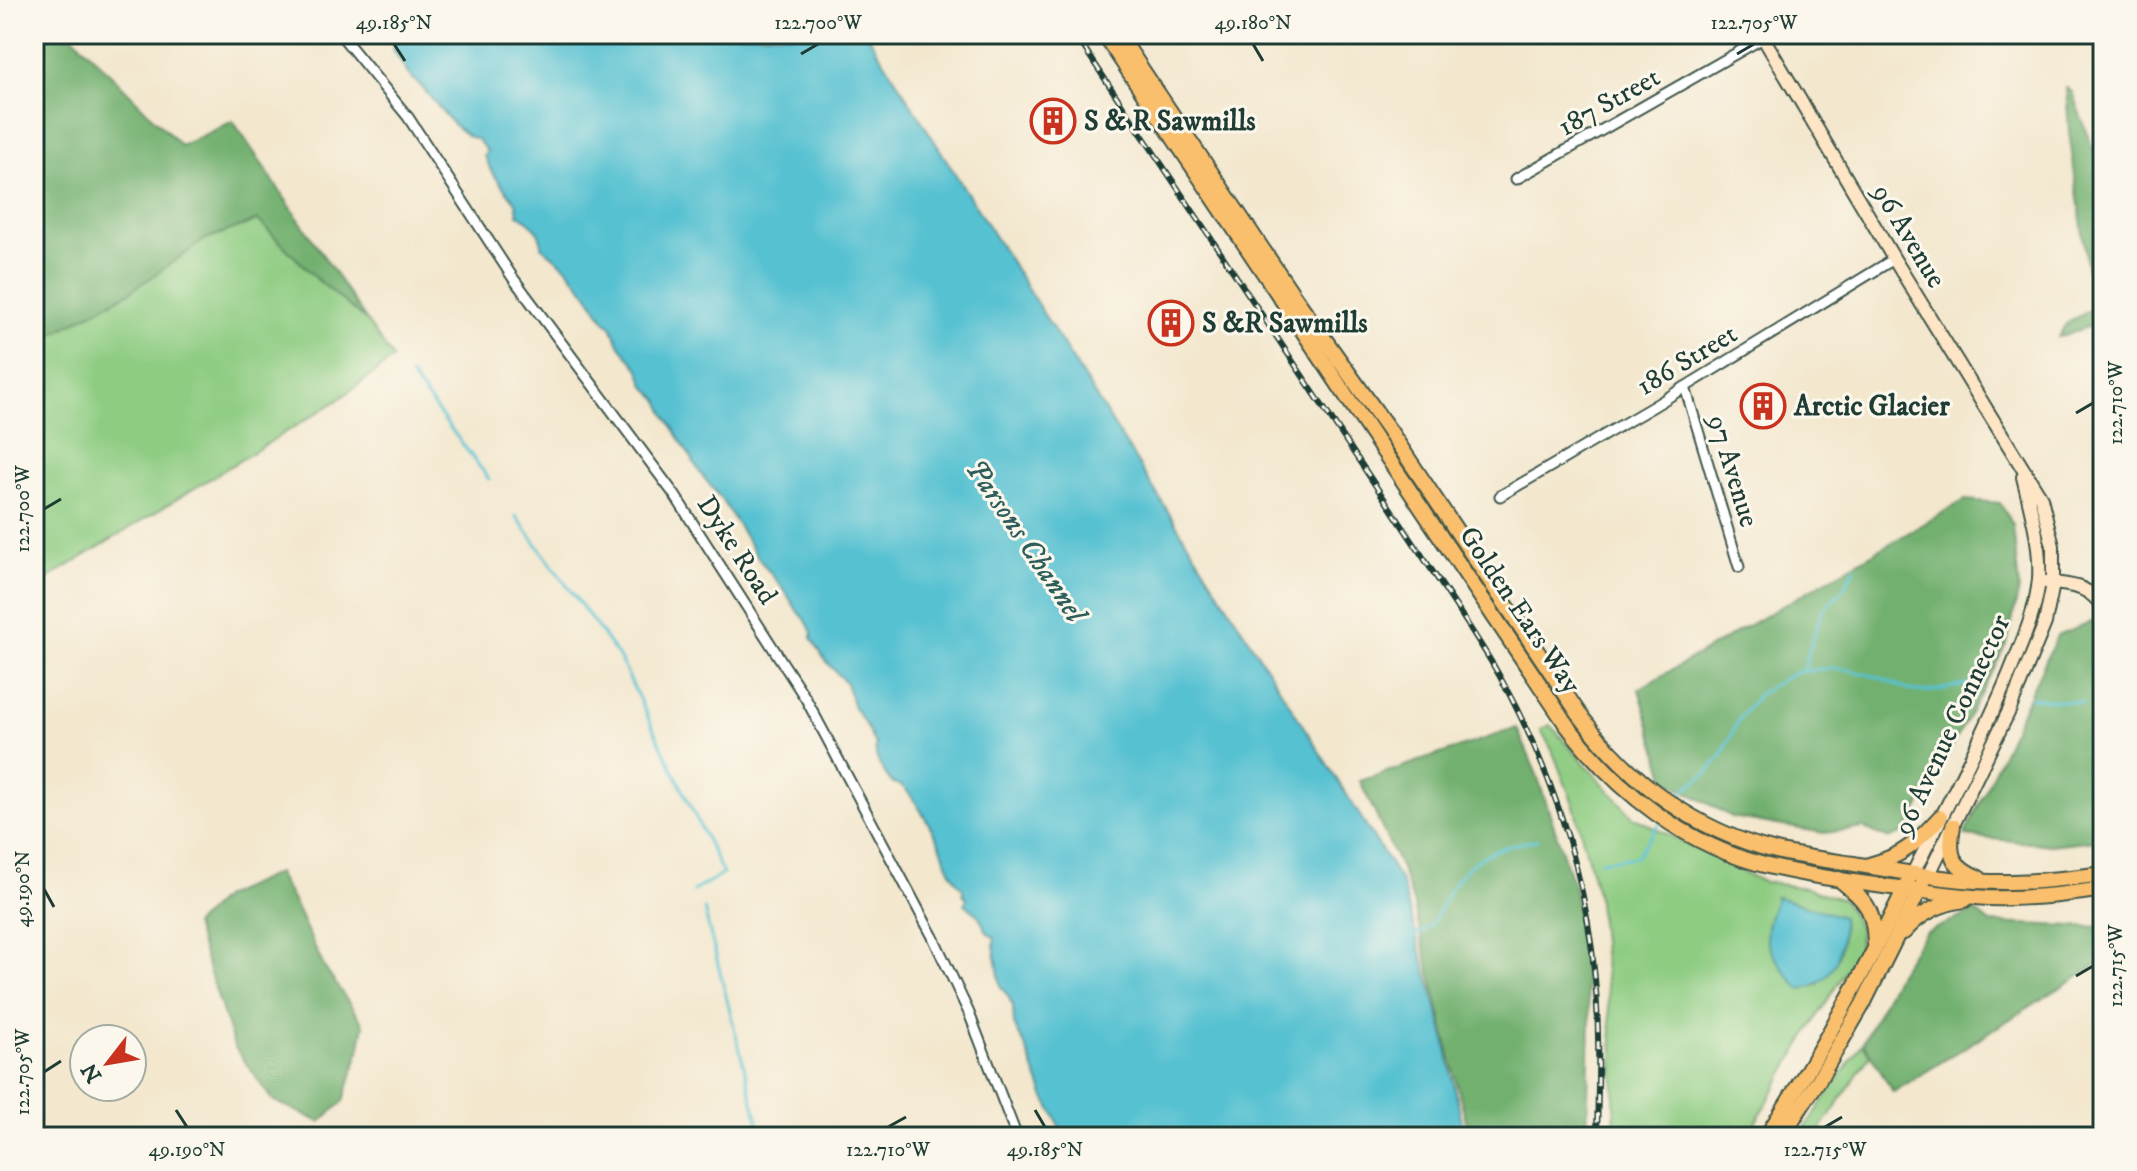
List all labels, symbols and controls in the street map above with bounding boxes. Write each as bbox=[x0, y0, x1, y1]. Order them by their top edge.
text: 49.185°N bbox=[356, 11, 432, 36]
text: 122.700°W bbox=[774, 11, 862, 36]
text: 49.180°N bbox=[1214, 11, 1292, 36]
text: 122.705°W bbox=[1711, 11, 1798, 36]
street label: 187 Street bbox=[1552, 60, 1666, 144]
building icon: S & R Sawmills bbox=[1029, 97, 1077, 145]
place label: S & R Sawmills bbox=[1084, 104, 1256, 139]
street label: 96 Avenue bbox=[1863, 176, 1954, 294]
building icon: S &R Sawmills bbox=[1147, 299, 1195, 347]
place label: S &R Sawmills bbox=[1202, 306, 1368, 341]
street label: 186 Street bbox=[1630, 316, 1744, 404]
text: 122.710°W bbox=[2104, 360, 2129, 445]
building icon: Arctic Glacier bbox=[1739, 382, 1787, 430]
place label: Arctic Glacier bbox=[1793, 389, 1950, 424]
street label: 97 Avenue bbox=[1699, 409, 1767, 531]
water label: Parsons Channel bbox=[957, 452, 1095, 633]
text: 122.700°W bbox=[11, 465, 36, 553]
street label: Dyke Road bbox=[689, 489, 785, 611]
street label: Golden Ears Way bbox=[1451, 520, 1589, 701]
street label: 96 Avenue Connector bbox=[1885, 609, 2019, 843]
text: 49.190°N bbox=[11, 850, 36, 928]
text: 122.715°W bbox=[2104, 924, 2129, 1008]
north arrow bbox=[68, 1023, 148, 1103]
text: 122.705°W bbox=[11, 1028, 36, 1115]
text: N bbox=[76, 1058, 108, 1087]
text: 49.190°N bbox=[148, 1138, 226, 1163]
text: 122.710°W bbox=[846, 1138, 931, 1163]
text: 49.185°N bbox=[1007, 1138, 1083, 1163]
text: 122.715°W bbox=[1783, 1138, 1867, 1163]

